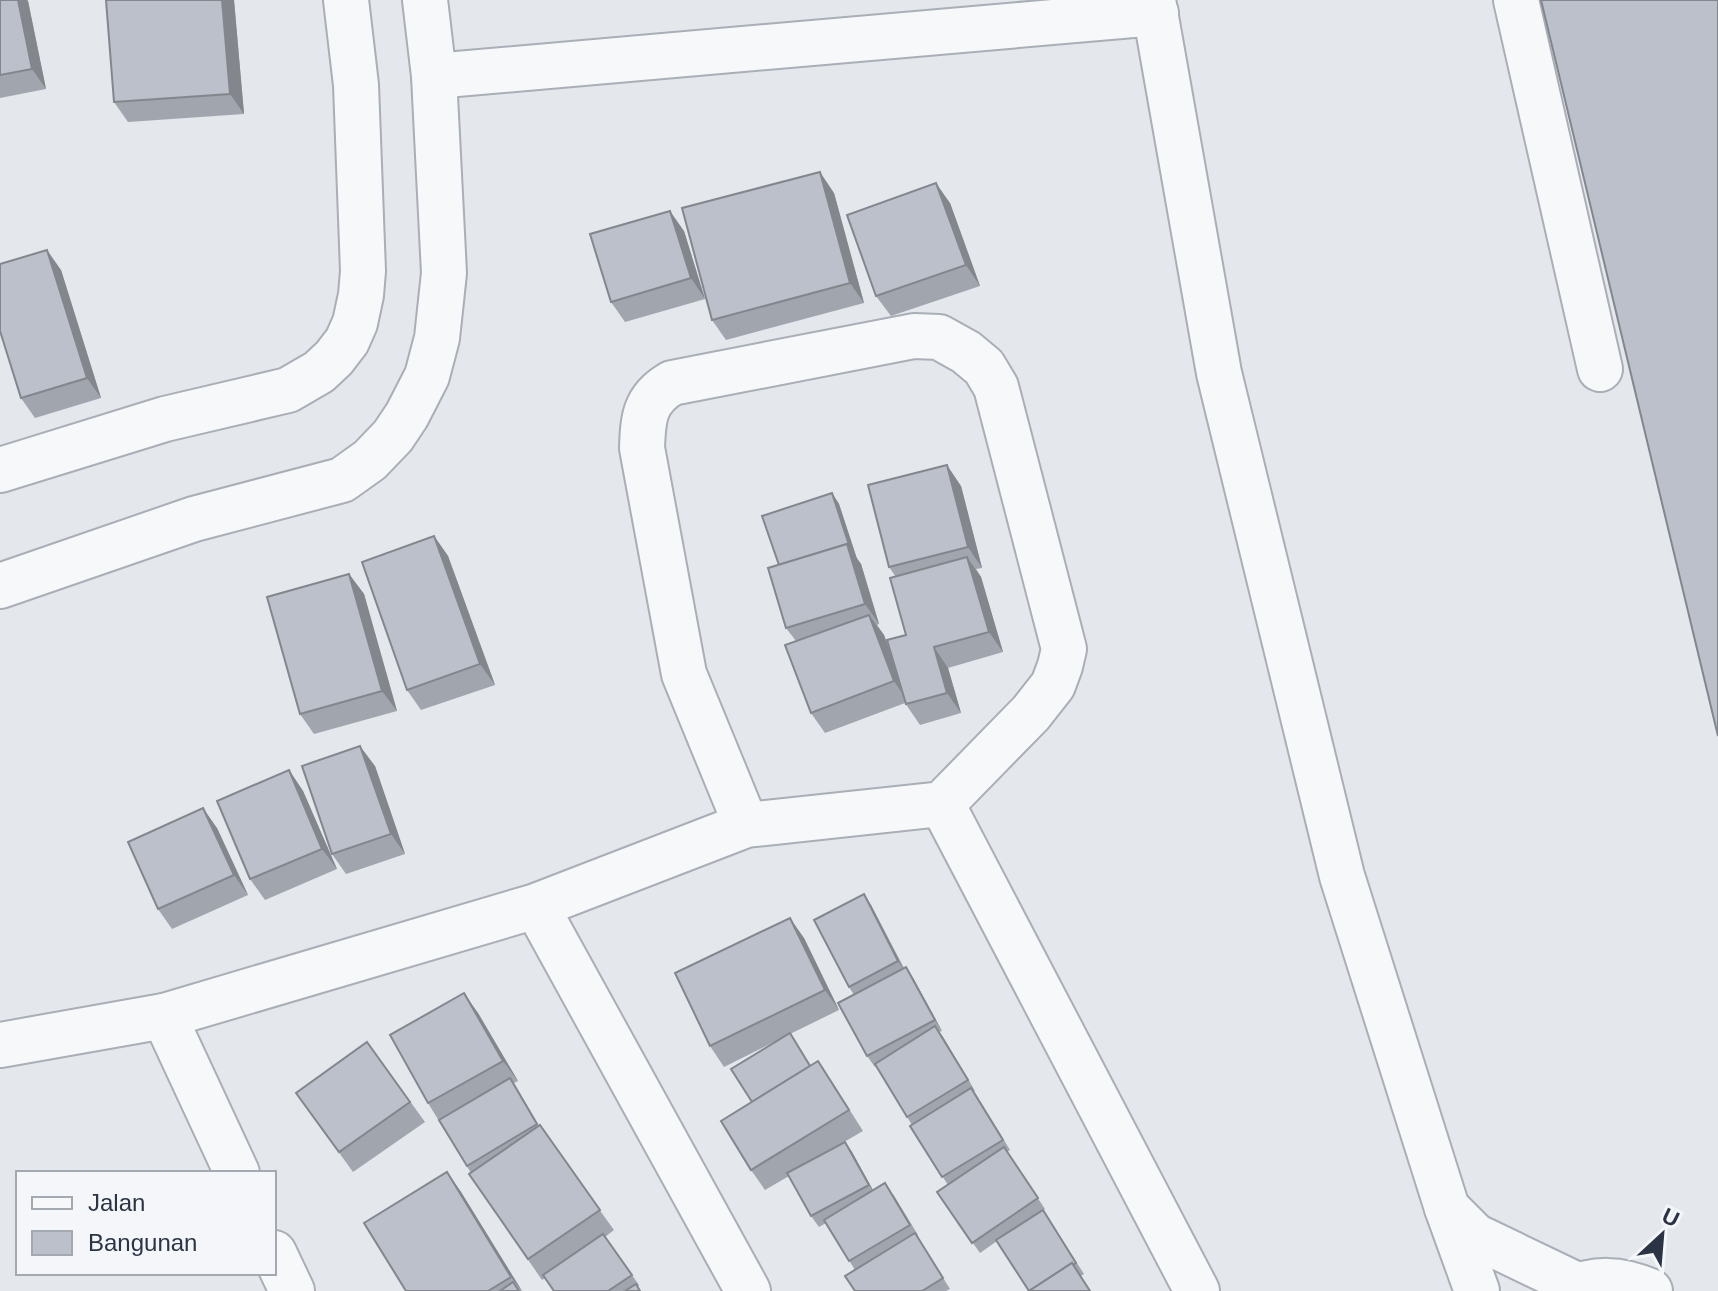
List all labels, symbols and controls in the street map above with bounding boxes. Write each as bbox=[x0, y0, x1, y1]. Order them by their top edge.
legend bbox=[16, 1171, 276, 1275]
text: Jalan bbox=[88, 1189, 145, 1216]
north arrow bbox=[1622, 1195, 1702, 1275]
text: U bbox=[1658, 1203, 1683, 1232]
text: Bangunan bbox=[88, 1229, 197, 1256]

